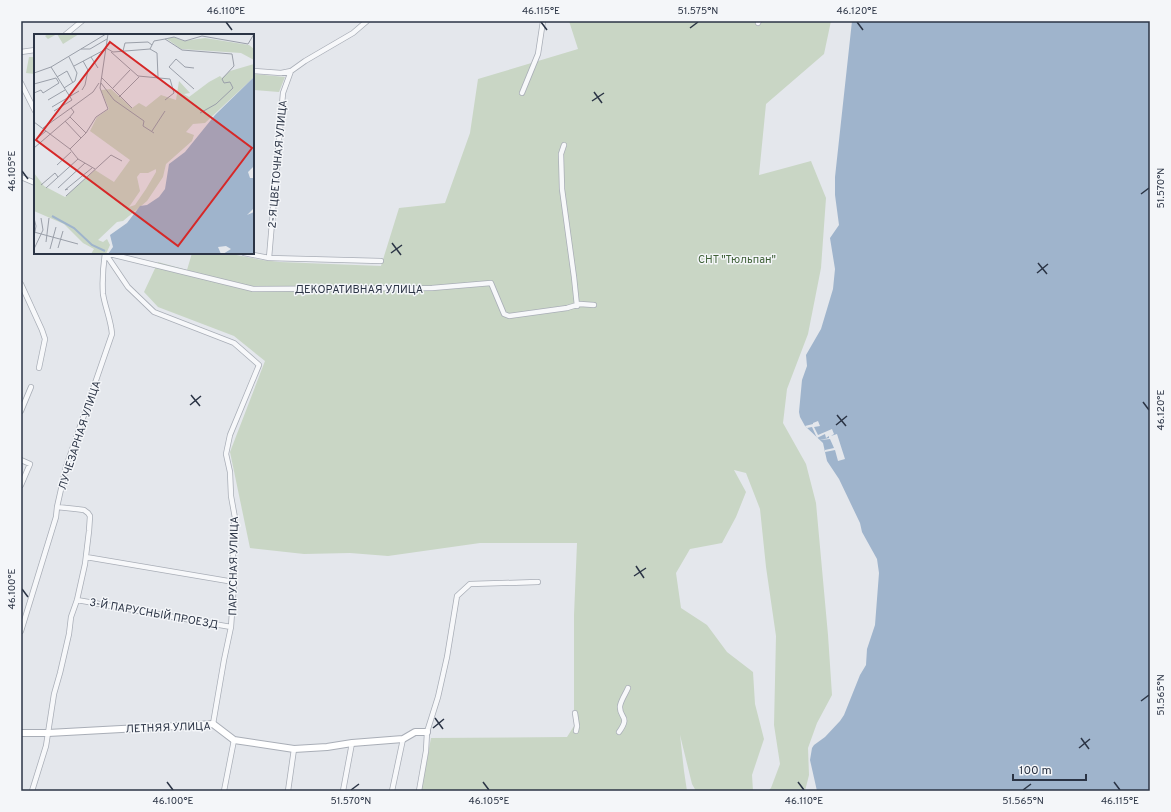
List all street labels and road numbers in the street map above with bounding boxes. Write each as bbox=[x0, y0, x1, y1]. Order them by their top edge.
street label: 2-Я ЦВЕТОЧНАЯ УЛИЦА bbox=[265, 99, 291, 229]
street label: ДЕКОРАТИВНАЯ УЛИЦА bbox=[295, 283, 423, 297]
street label: ЛУЧЕЗАРНАЯ УЛИЦА bbox=[56, 379, 104, 492]
street label: ПАРУСНАЯ УЛИЦА bbox=[226, 516, 242, 616]
street label: 3-Й ПАРУСНЫЙ ПРОЕЗД bbox=[88, 595, 219, 632]
street label: ЛЕТНЯЯ УЛИЦА bbox=[125, 720, 211, 736]

